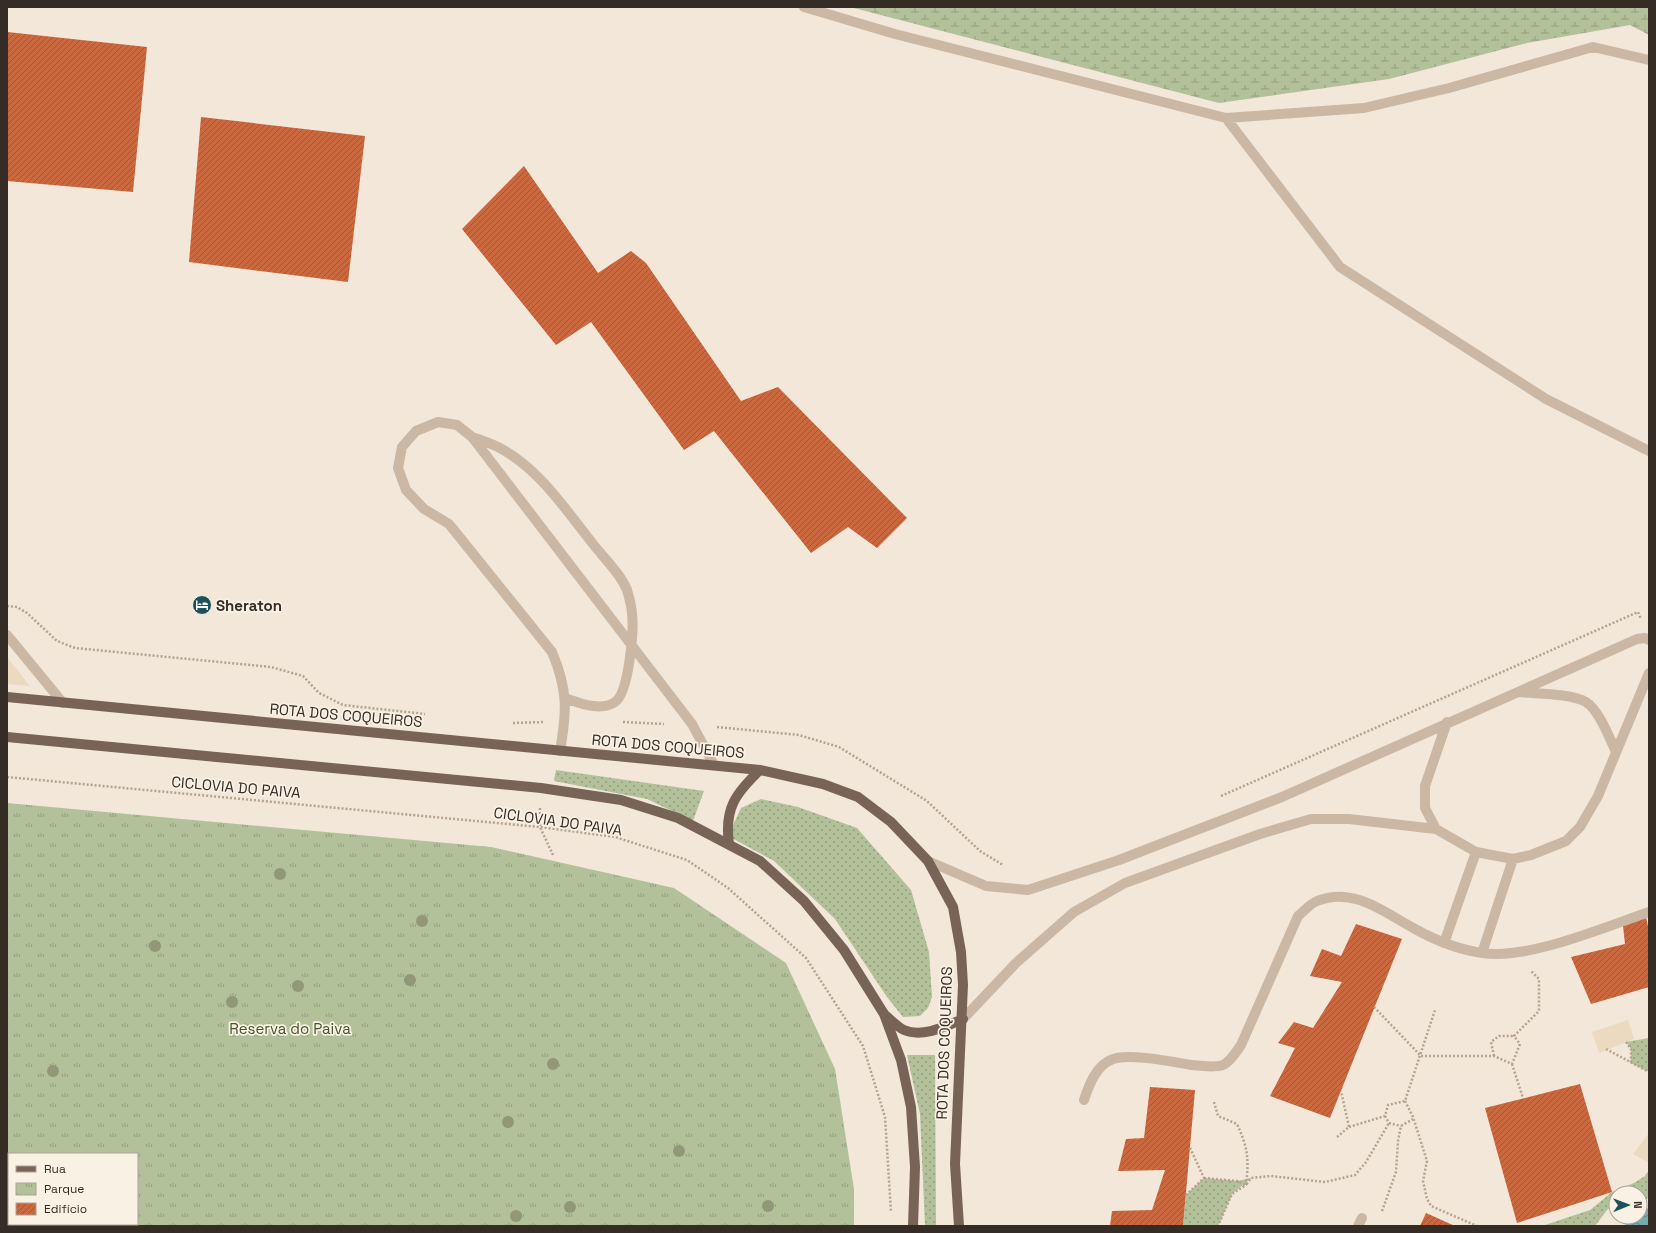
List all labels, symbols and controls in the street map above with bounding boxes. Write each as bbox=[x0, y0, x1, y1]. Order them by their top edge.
hotel icon: Sheraton bbox=[191, 594, 213, 616]
place label: Sheraton bbox=[216, 596, 282, 615]
street label: ROTA DOS COQUEIROS bbox=[269, 699, 423, 731]
street label: ROTA DOS COQUEIROS bbox=[591, 730, 745, 762]
street label: CICLOVIA DO PAIVA bbox=[171, 772, 302, 802]
street label: CICLOVIA DO PAIVA bbox=[492, 803, 624, 840]
street label: ROTA DOS COQUEIROS bbox=[932, 966, 956, 1120]
park label: Reserva do Paiva bbox=[229, 1019, 351, 1038]
legend bbox=[8, 1153, 138, 1225]
text: Rua bbox=[44, 1161, 66, 1177]
text: Parque bbox=[44, 1181, 84, 1197]
north arrow bbox=[1608, 1185, 1648, 1225]
text: Edifício bbox=[44, 1201, 87, 1217]
text: N bbox=[1631, 1201, 1645, 1209]

